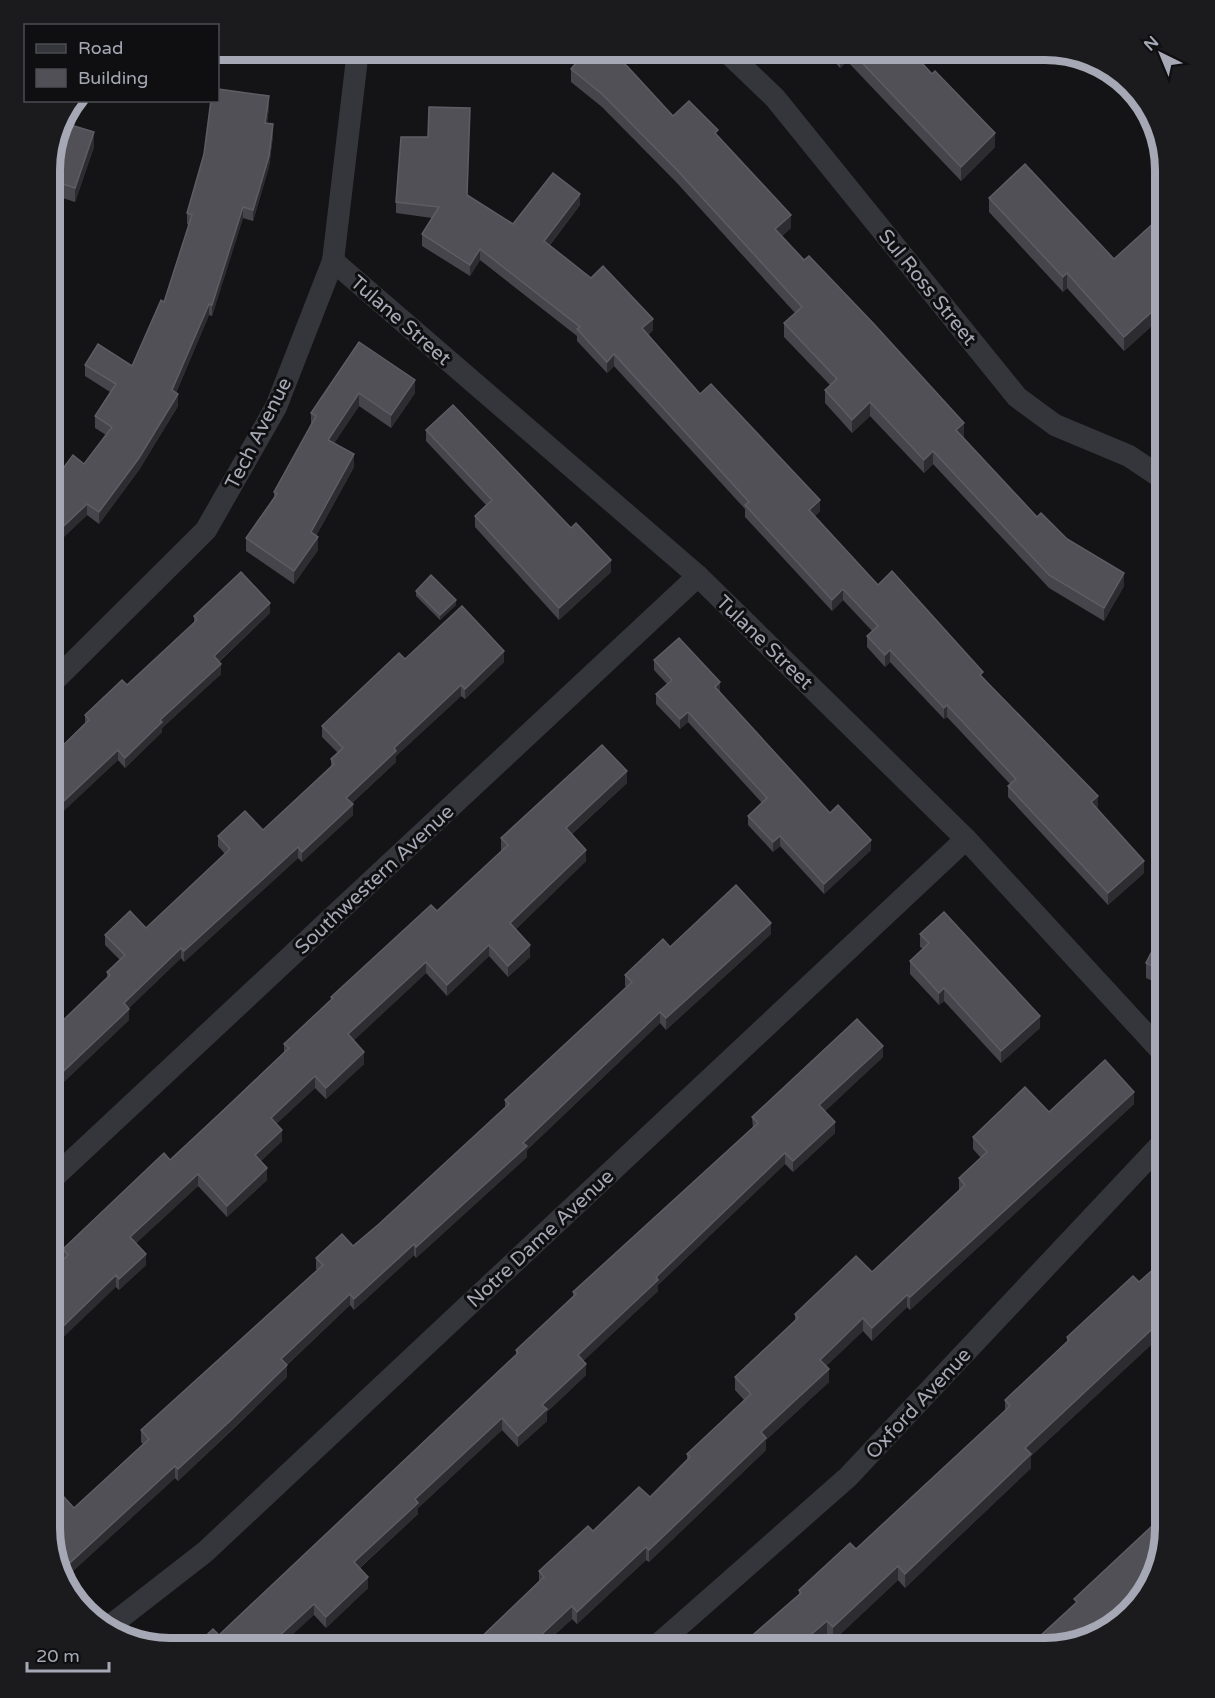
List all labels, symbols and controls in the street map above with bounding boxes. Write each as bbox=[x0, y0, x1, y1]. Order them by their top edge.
legend bbox=[24, 24, 219, 102]
north arrow bbox=[1131, 24, 1191, 84]
text: N bbox=[1140, 32, 1163, 55]
text: Road bbox=[78, 37, 123, 59]
text: Building bbox=[78, 67, 148, 89]
street label: Sul Ross Street bbox=[873, 225, 982, 351]
street label: Tulane Street bbox=[345, 271, 456, 371]
street label: Tech Avenue bbox=[221, 374, 297, 493]
street label: Tulane Street bbox=[711, 591, 818, 695]
street label: Southwestern Avenue bbox=[290, 800, 459, 960]
street label: Notre Dame Avenue bbox=[462, 1165, 619, 1313]
street label: Oxford Avenue bbox=[861, 1343, 976, 1464]
scale bar bbox=[27, 1635, 110, 1673]
text: 20 m bbox=[36, 1645, 80, 1667]

